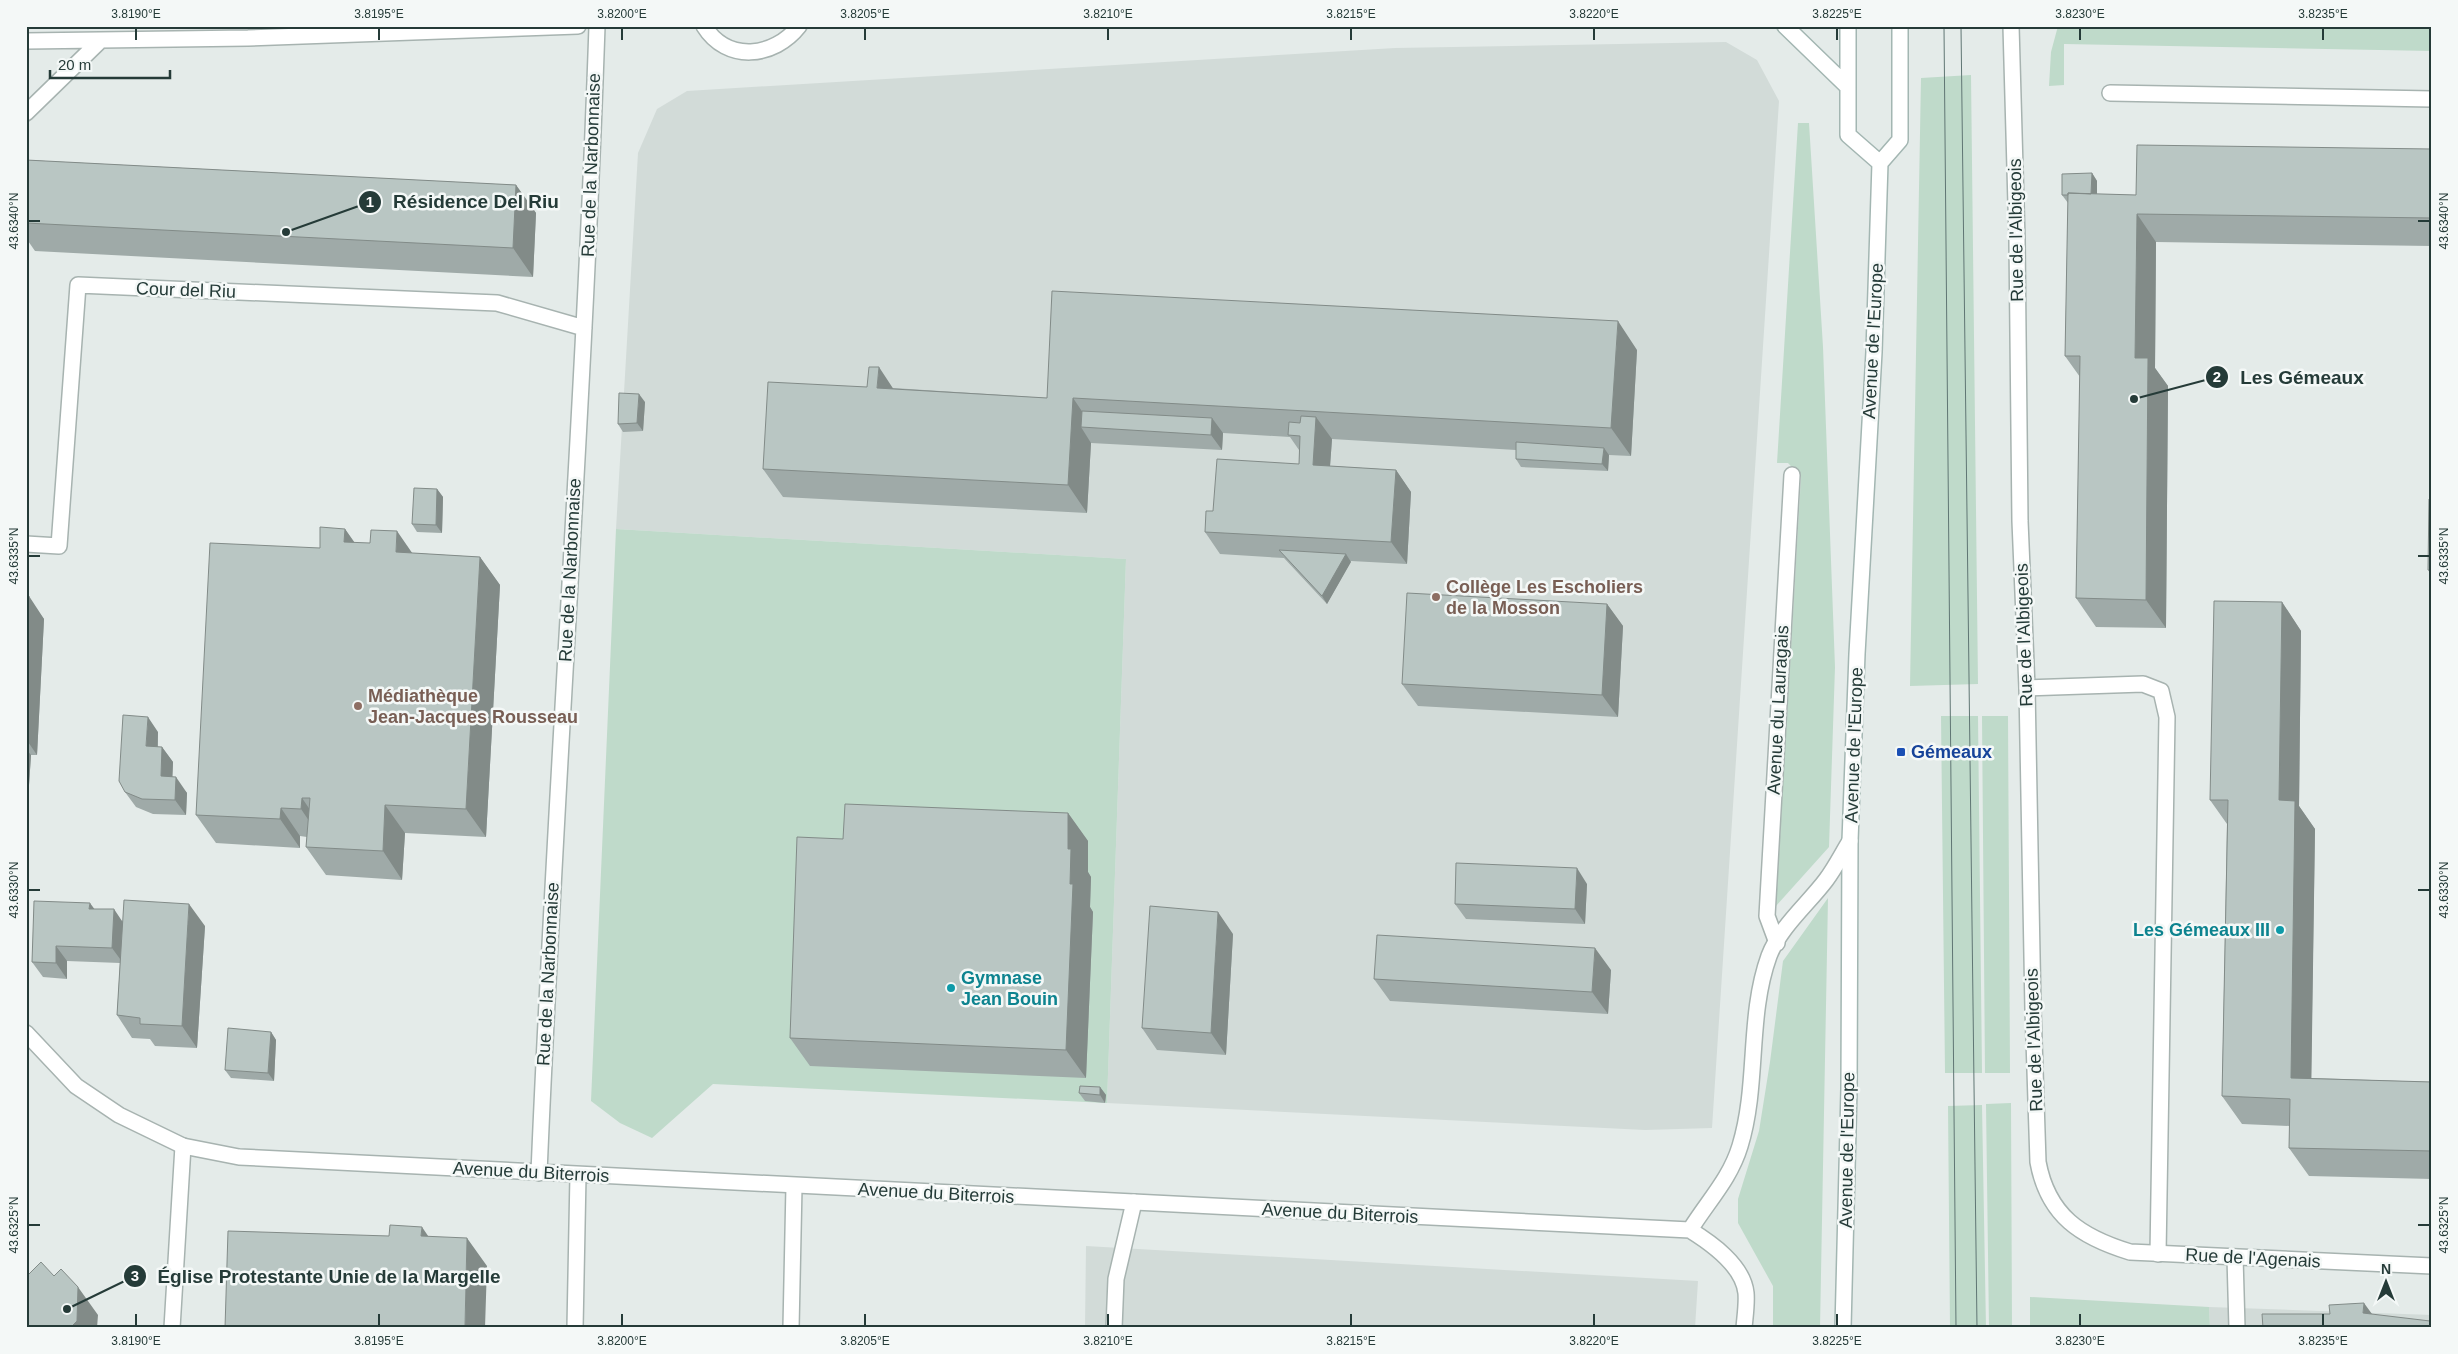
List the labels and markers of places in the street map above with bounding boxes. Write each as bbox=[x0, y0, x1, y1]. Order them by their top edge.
callout: Résidence Del Riu bbox=[358, 185, 569, 219]
callout: Les Gémeaux bbox=[2205, 360, 2373, 394]
place label: Collège Les Escholiers de la Mosson bbox=[1446, 577, 1643, 618]
marker: Collège Les Escholiers de la Mosson bbox=[1430, 591, 1442, 603]
place label: Médiathèque Jean-Jacques Rousseau bbox=[368, 686, 578, 727]
marker: Médiathèque Jean-Jacques Rousseau bbox=[352, 700, 364, 712]
place label: Gémeaux bbox=[1911, 742, 1992, 762]
marker: Gémeaux bbox=[1895, 746, 1907, 758]
place label: Les Gémeaux III bbox=[2133, 920, 2270, 940]
marker: Les Gémeaux III bbox=[2274, 924, 2286, 936]
place label: Gymnase Jean Bouin bbox=[961, 968, 1058, 1009]
marker: Gymnase Jean Bouin bbox=[945, 982, 957, 994]
callout: Église Protestante Unie de la Margelle bbox=[122, 1259, 510, 1293]

